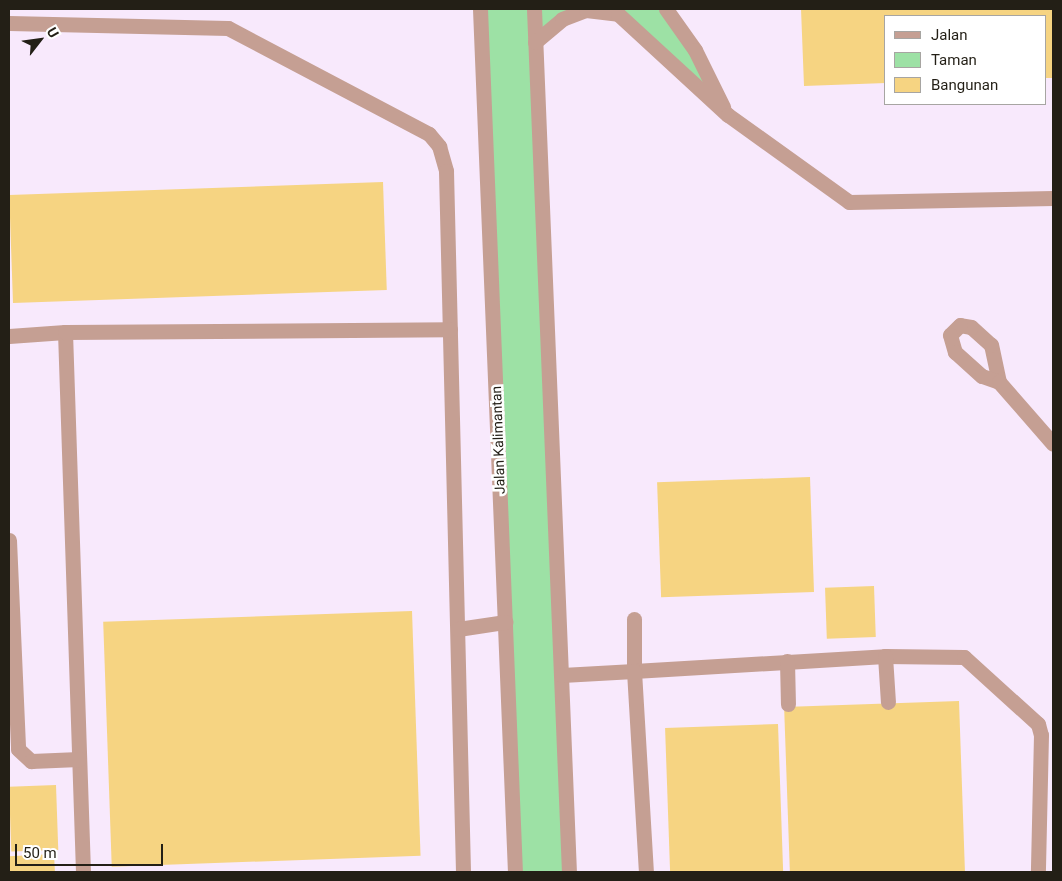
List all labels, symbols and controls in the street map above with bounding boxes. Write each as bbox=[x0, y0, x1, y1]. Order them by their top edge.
north arrow bbox=[15, 15, 65, 65]
legend bbox=[884, 15, 1047, 105]
text: U bbox=[44, 24, 62, 40]
text: Jalan bbox=[931, 26, 968, 44]
text: Taman bbox=[931, 51, 977, 69]
text: Bangunan bbox=[931, 76, 998, 94]
street label: Jalan Kalimantan bbox=[488, 386, 508, 494]
scale bar bbox=[18, 834, 165, 866]
text: 50 m bbox=[23, 844, 57, 862]

